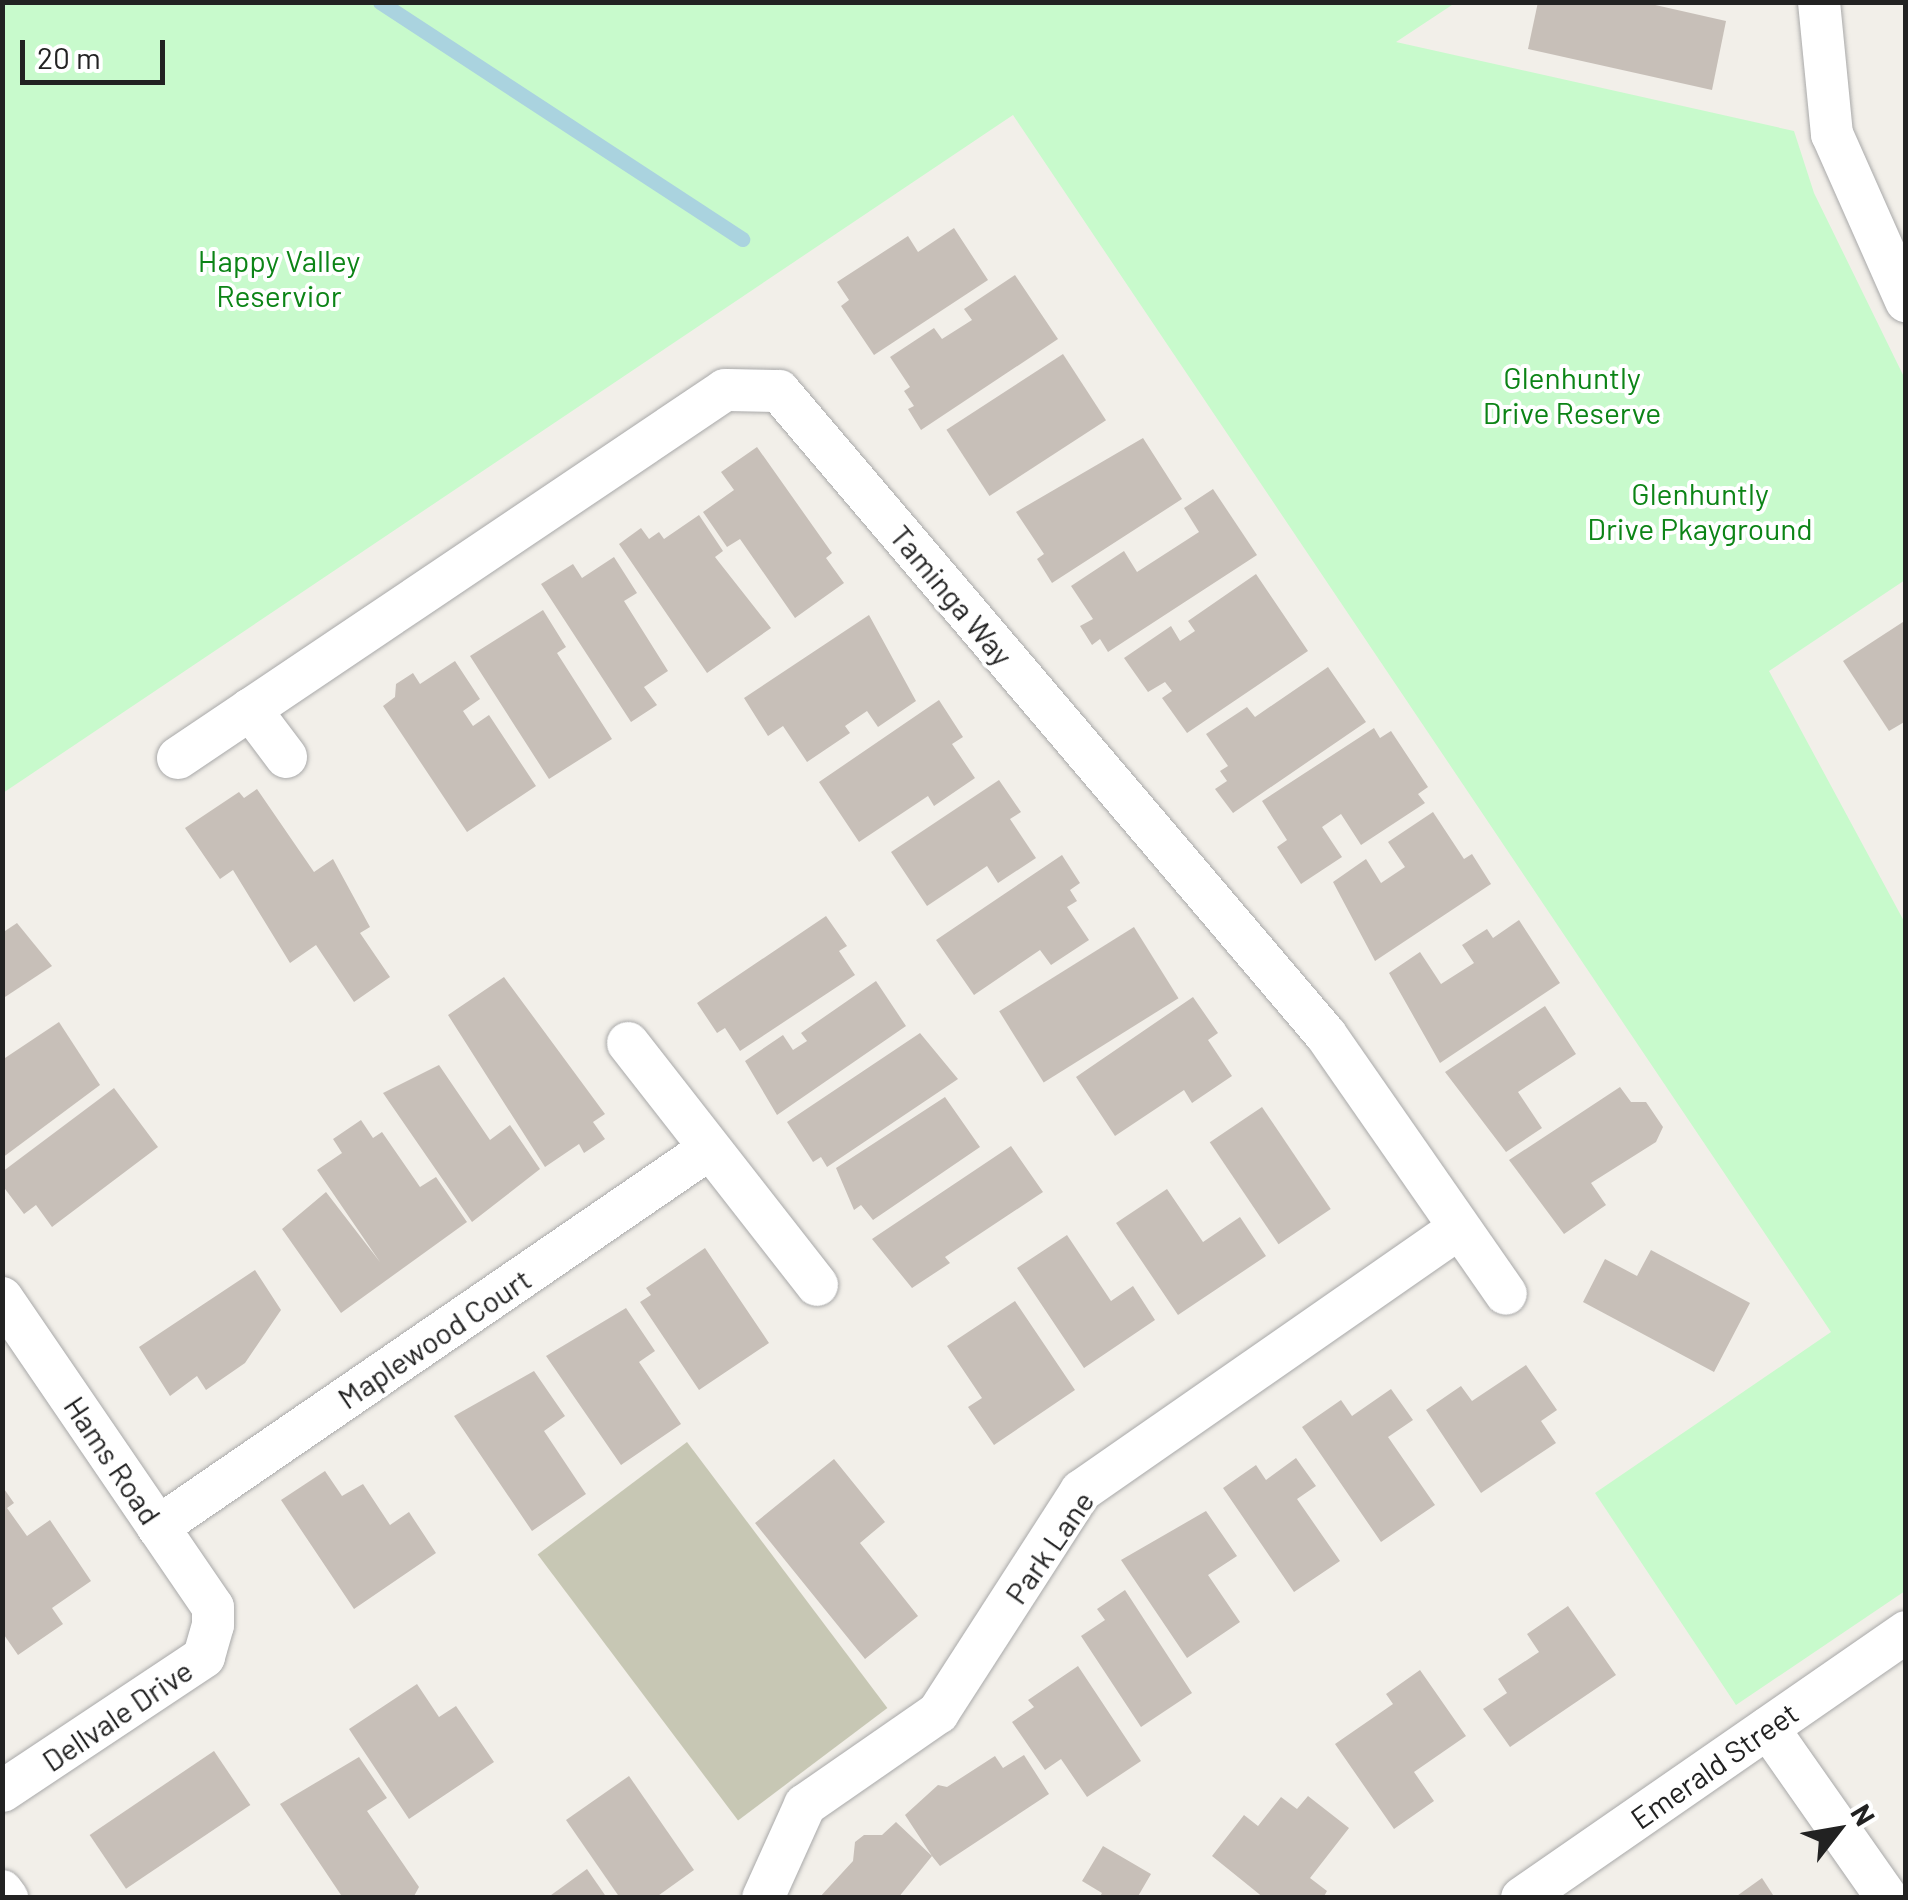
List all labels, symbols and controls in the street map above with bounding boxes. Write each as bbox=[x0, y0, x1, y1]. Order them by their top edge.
scale bar bbox=[25, 20, 170, 82]
text: 20 m bbox=[37, 39, 101, 75]
park label: Happy Valley Reservior bbox=[198, 242, 360, 312]
park label: Glenhuntly Drive Reserve bbox=[1483, 359, 1661, 430]
park label: Glenhuntly Drive Pkayground bbox=[1587, 475, 1813, 546]
street label: Taminga Way bbox=[883, 518, 1021, 672]
street label: Maplewood Court bbox=[331, 1260, 537, 1416]
street label: Hams Road bbox=[57, 1389, 169, 1531]
street label: Park Lane bbox=[997, 1484, 1101, 1610]
street label: Dellvale Drive bbox=[35, 1652, 199, 1778]
street label: Emerald Street bbox=[1623, 1694, 1805, 1836]
north arrow bbox=[1788, 1780, 1888, 1880]
text: N bbox=[1844, 1798, 1883, 1831]

